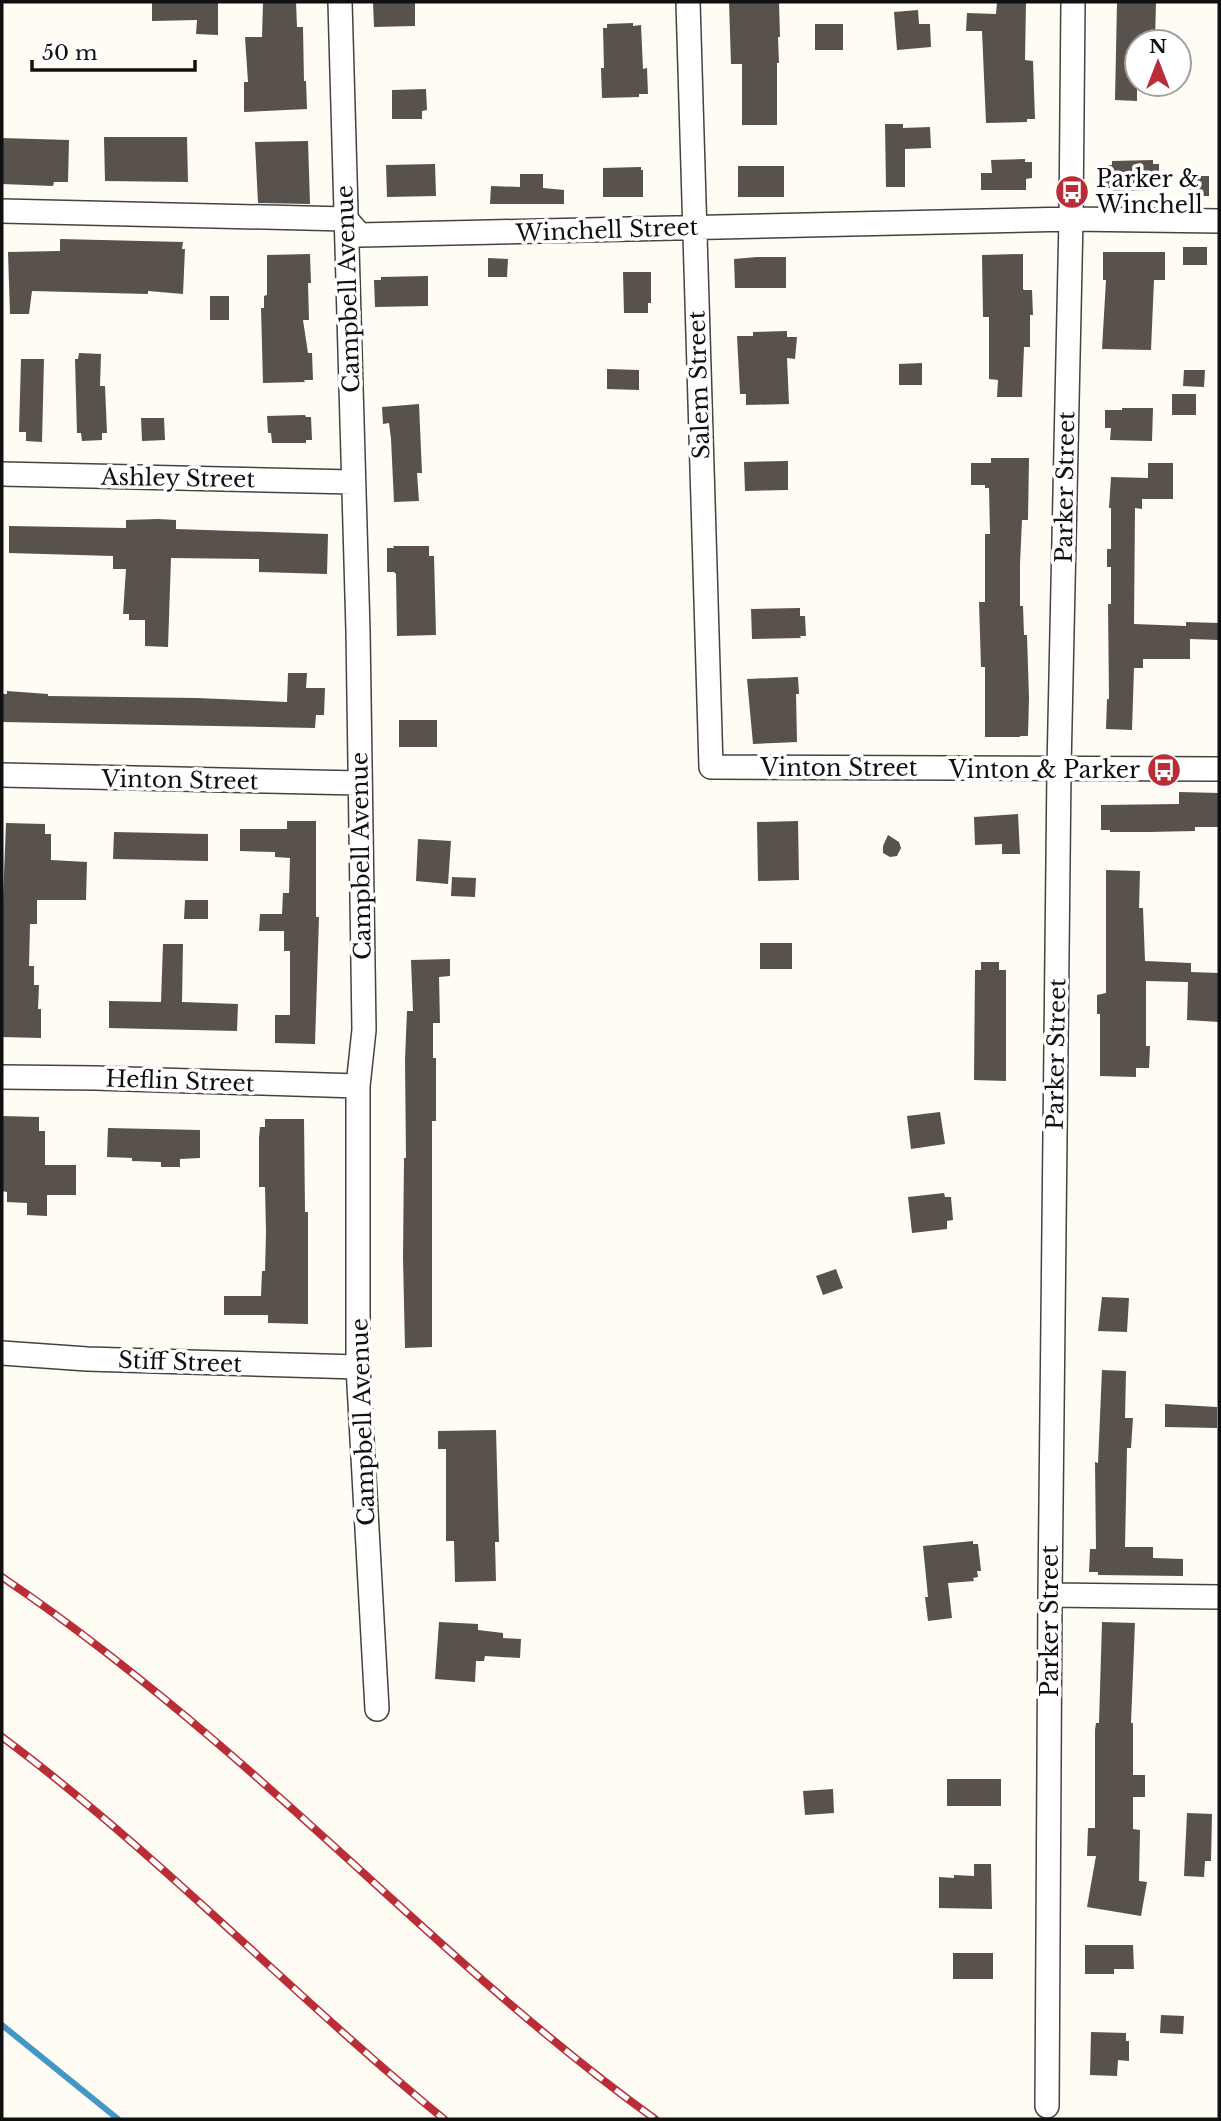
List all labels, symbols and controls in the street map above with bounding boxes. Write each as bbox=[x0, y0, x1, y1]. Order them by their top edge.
scale bar bbox=[32, 28, 194, 72]
north arrow bbox=[1123, 28, 1193, 98]
text: N bbox=[1149, 35, 1167, 58]
text: 50 m bbox=[42, 40, 98, 66]
place label: Parker & Winchell bbox=[1095, 165, 1203, 219]
bus stop icon: Parker & Winchell bbox=[1053, 173, 1091, 211]
street label: Campbell Avenue bbox=[330, 185, 366, 393]
street label: Winchell Street bbox=[514, 213, 699, 247]
street label: Salem Street bbox=[682, 310, 716, 460]
street label: Parker Street bbox=[1050, 411, 1080, 563]
street label: Ashley Street bbox=[100, 463, 256, 493]
bus stop icon: Vinton & Parker bbox=[1145, 751, 1183, 789]
street label: Campbell Avenue bbox=[345, 752, 377, 960]
street label: Vinton Street bbox=[760, 754, 918, 782]
place label: Vinton & Parker bbox=[948, 756, 1140, 784]
street label: Vinton Street bbox=[100, 765, 259, 795]
street label: Parker Street bbox=[1041, 978, 1071, 1130]
street label: Heflin Street bbox=[105, 1064, 255, 1098]
street label: Campbell Avenue bbox=[345, 1318, 381, 1526]
street label: Stiff Street bbox=[118, 1346, 243, 1378]
street label: Parker Street bbox=[1036, 1545, 1064, 1697]

